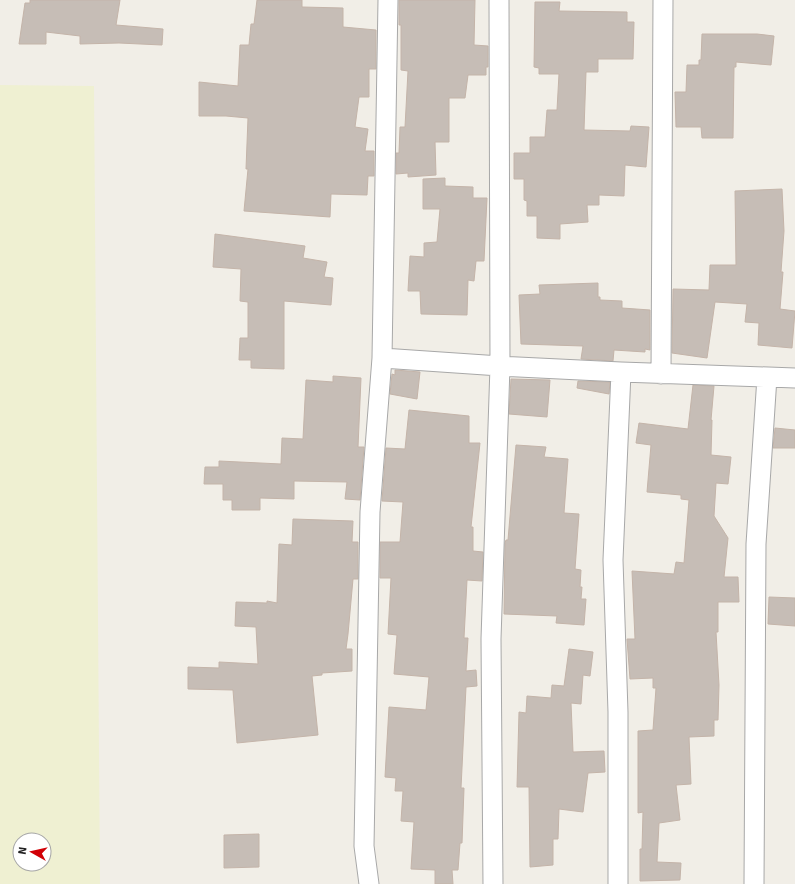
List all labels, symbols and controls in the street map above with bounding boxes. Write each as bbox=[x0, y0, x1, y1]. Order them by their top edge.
north arrow bbox=[12, 832, 52, 872]
text: N bbox=[16, 846, 30, 855]

